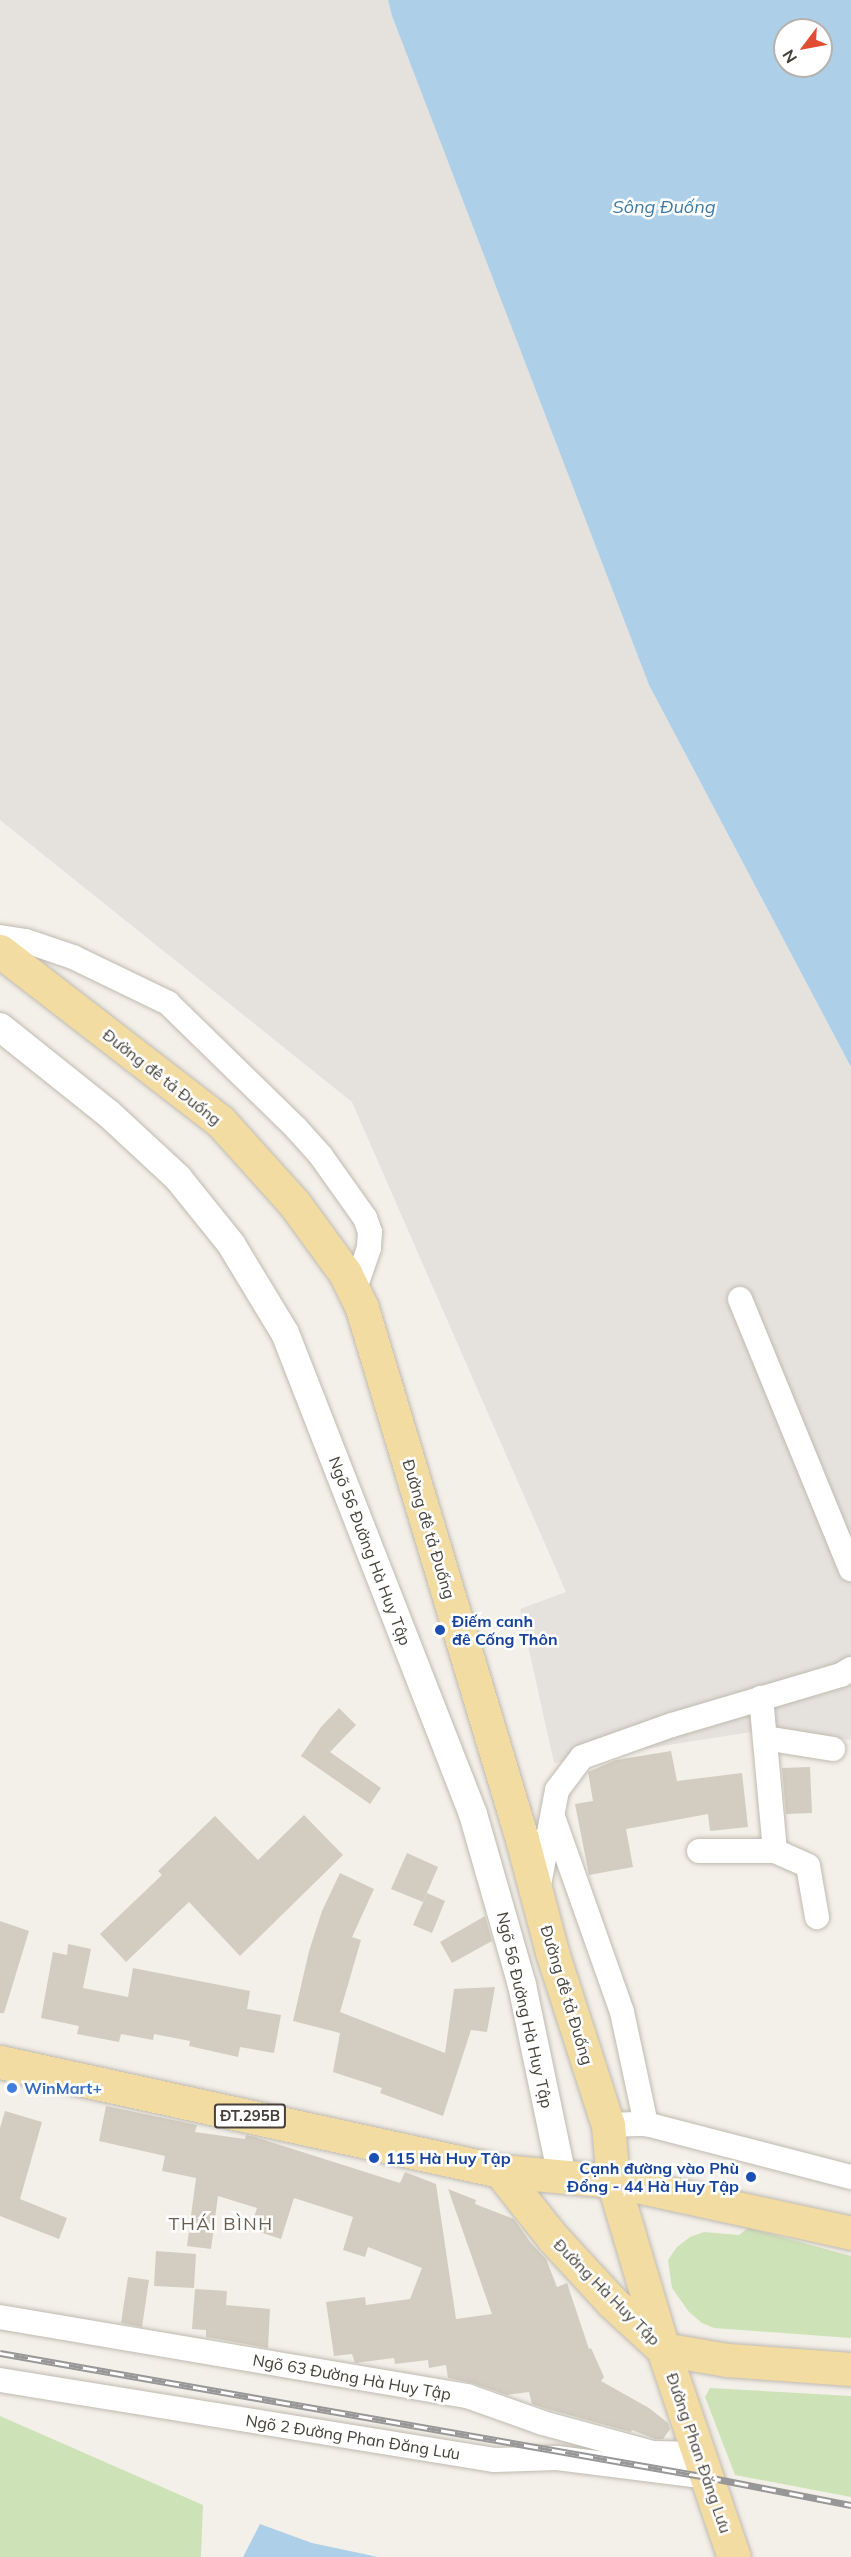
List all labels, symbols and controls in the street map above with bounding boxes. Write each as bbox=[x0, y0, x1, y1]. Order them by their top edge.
north arrow bbox=[773, 18, 833, 78]
text: N bbox=[778, 46, 801, 67]
water label: Sông Đuống bbox=[612, 196, 716, 218]
street label: Đường đê tả Đuống bbox=[99, 1025, 225, 1129]
street label: Ngõ 56 Đường Hà Huy Tập bbox=[325, 1454, 415, 1648]
street label: Đường đê tả Đuống bbox=[399, 1457, 459, 1601]
place label: Điếm canh đê Cống Thôn bbox=[452, 1611, 558, 1649]
marker: Điếm canh đê Cống Thôn bbox=[433, 1623, 447, 1637]
street label: Ngõ 56 Đường Hà Huy Tập bbox=[493, 1910, 557, 2110]
street label: Đường đê tả Đuống bbox=[537, 1923, 597, 2067]
place label: WinMart+ bbox=[24, 2078, 102, 2098]
marker: WinMart+ bbox=[5, 2081, 19, 2095]
road number: ĐT.295B bbox=[212, 2104, 288, 2128]
place label: 115 Hà Huy Tập bbox=[386, 2148, 511, 2168]
marker: 115 Hà Huy Tập bbox=[367, 2151, 381, 2165]
place label: Cạnh đường vào Phù Đổng - 44 Hà Huy Tập bbox=[567, 2158, 739, 2196]
marker: Cạnh đường vào Phù Đổng - 44 Hà Huy Tập bbox=[744, 2170, 758, 2184]
district label: THÁI BÌNH bbox=[169, 2213, 273, 2235]
street label: Đường Hà Huy Tập bbox=[550, 2235, 664, 2349]
street label: Ngõ 63 Đường Hà Huy Tập bbox=[251, 2350, 453, 2404]
street label: Đường Phan Đăng Lưu bbox=[663, 2370, 735, 2536]
street label: Ngõ 2 Đường Phan Đăng Lưu bbox=[244, 2411, 462, 2463]

